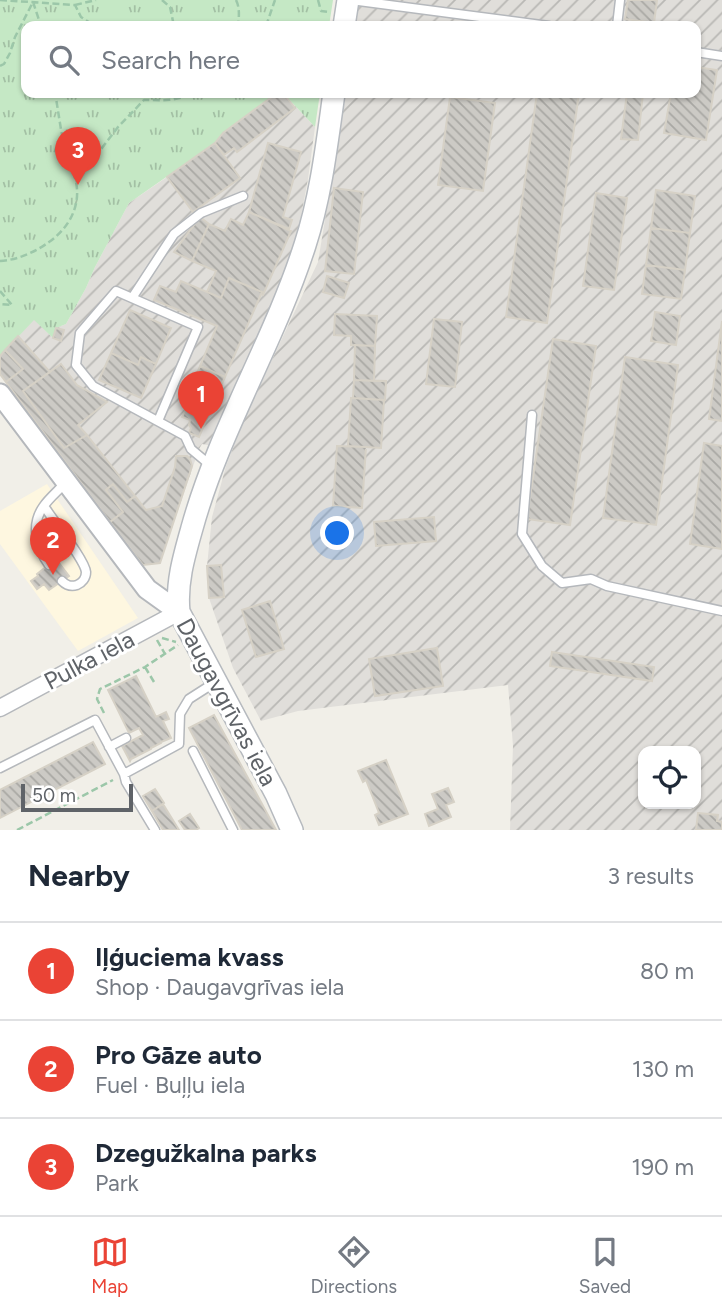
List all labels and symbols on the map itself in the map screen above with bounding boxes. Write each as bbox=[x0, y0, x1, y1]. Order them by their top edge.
pin: 3 bbox=[55, 127, 101, 185]
pin: 1 bbox=[178, 371, 224, 429]
your location bbox=[320, 516, 354, 550]
pin: 2 bbox=[30, 517, 76, 575]
street label: Daugavgrīvas iela bbox=[171, 613, 283, 791]
street label: Pulka iela bbox=[39, 624, 139, 696]
scale bar bbox=[21, 781, 133, 813]

